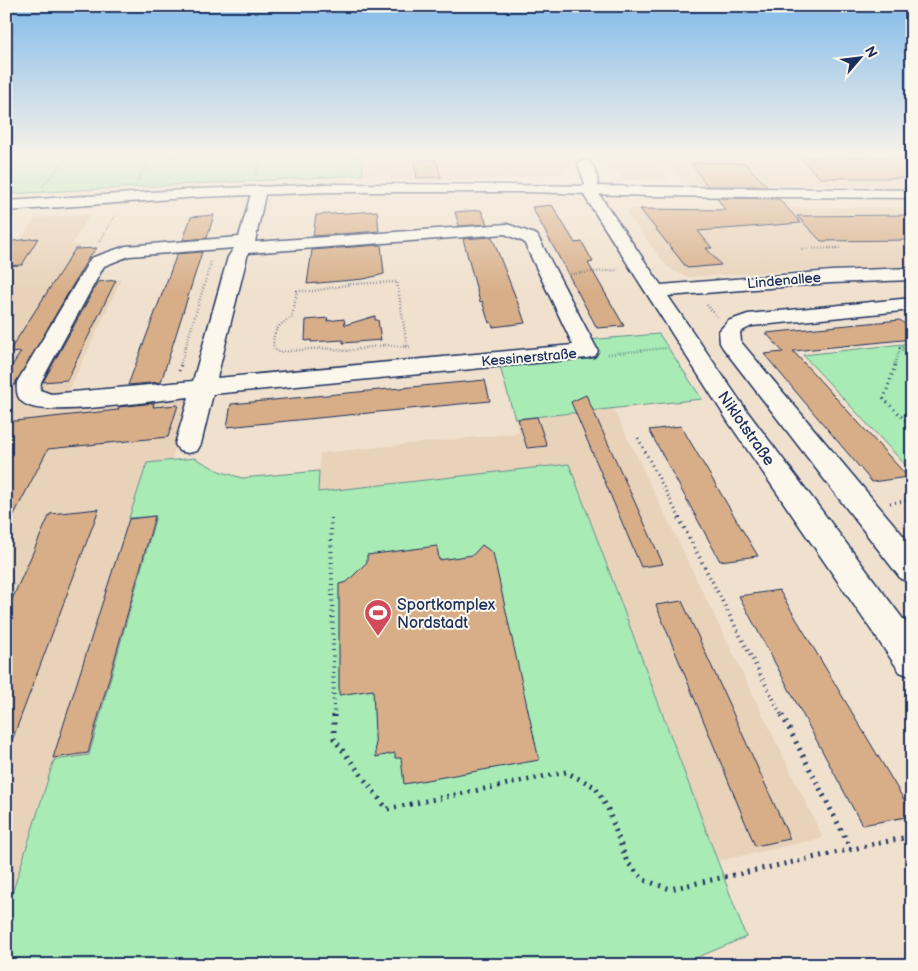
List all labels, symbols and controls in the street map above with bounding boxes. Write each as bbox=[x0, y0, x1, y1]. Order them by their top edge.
north arrow bbox=[836, 32, 886, 82]
text: N bbox=[861, 43, 881, 61]
street label: Lindenallee bbox=[746, 269, 822, 292]
street label: Kessinerstraße bbox=[481, 345, 577, 370]
street label: Niklotstraße bbox=[713, 388, 779, 470]
place label: Sportkomplex Nordstadt bbox=[397, 596, 496, 633]
sports icon: Sportkomplex Nordstadt bbox=[363, 598, 393, 637]

